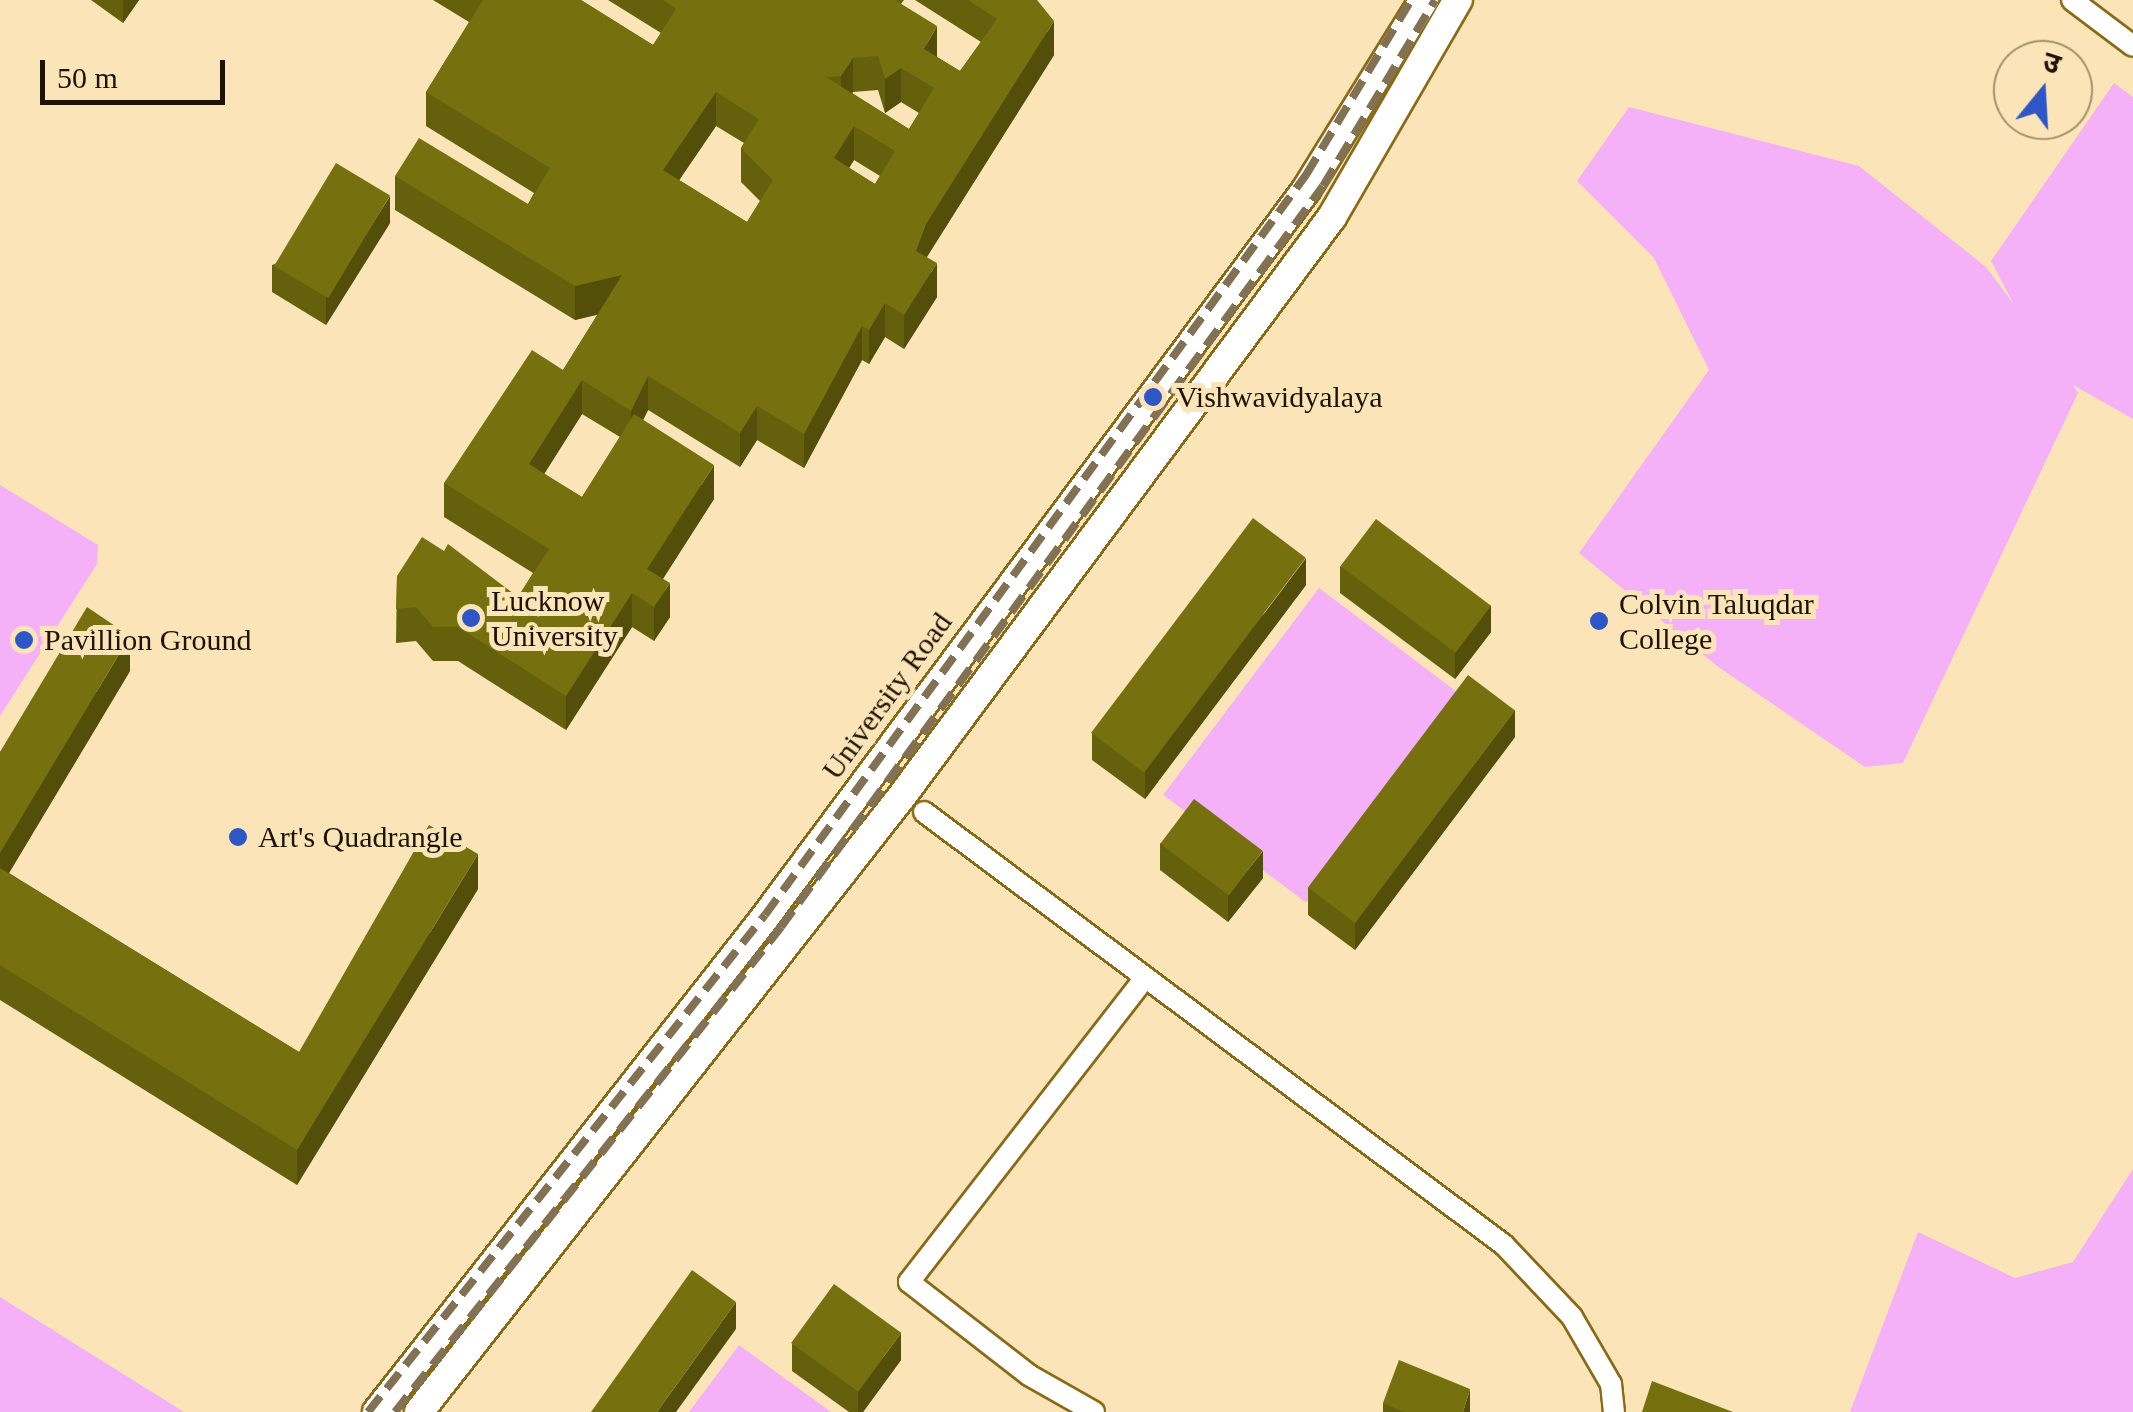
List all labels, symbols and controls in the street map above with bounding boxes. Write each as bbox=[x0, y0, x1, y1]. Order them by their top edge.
scale bar bbox=[45, 40, 230, 102]
north arrow bbox=[1993, 40, 2093, 140]
text: उ bbox=[2039, 46, 2064, 80]
text: 50 m bbox=[57, 61, 118, 94]
place label: Vishwavidyalaya bbox=[1176, 379, 1382, 415]
marker: Vishwavidyalaya bbox=[1140, 384, 1166, 410]
place label: Lucknow University bbox=[491, 583, 618, 654]
place label: Colvin Taluqdar College bbox=[1619, 586, 1814, 656]
street label: University Road bbox=[814, 606, 960, 786]
marker: Lucknow University bbox=[460, 607, 482, 629]
marker: Colvin Taluqdar College bbox=[1588, 610, 1610, 632]
place label: Pavillion Ground bbox=[44, 622, 251, 658]
marker: Pavillion Ground bbox=[13, 629, 35, 651]
place label: Art's Quadrangle bbox=[258, 819, 463, 855]
marker: Art's Quadrangle bbox=[227, 826, 249, 848]

